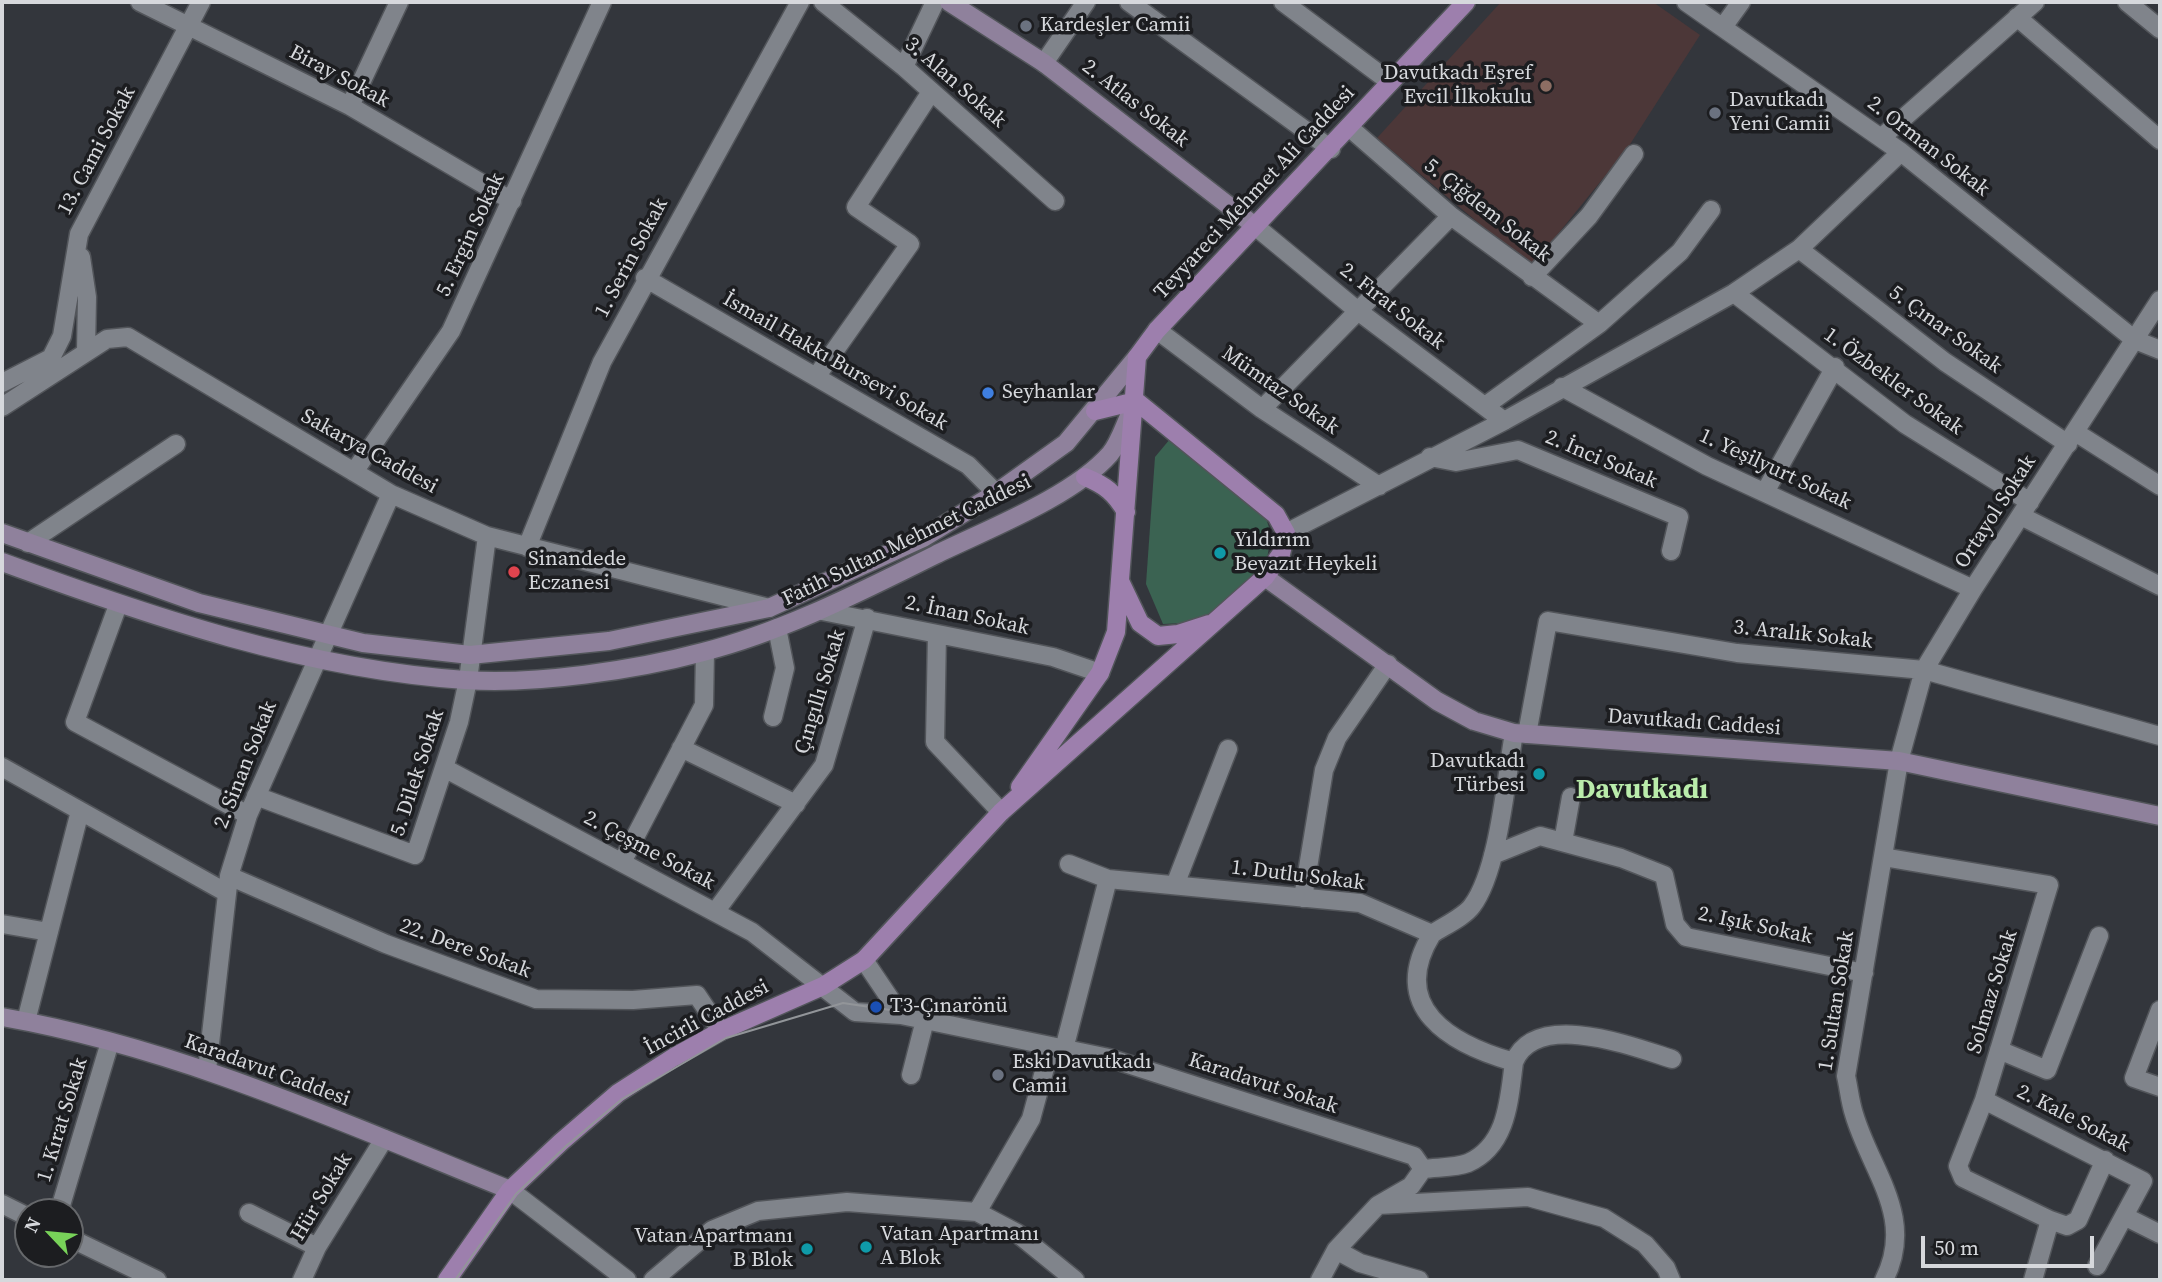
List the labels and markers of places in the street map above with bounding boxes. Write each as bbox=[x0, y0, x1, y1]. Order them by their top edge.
place label: Kardeşler Camii bbox=[1040, 13, 1191, 39]
marker: Kardeşler Camii bbox=[1018, 18, 1034, 34]
place label: Davutkadı Eşref Evcil İlkokulu bbox=[1384, 61, 1532, 111]
marker: Davutkadı Eşref Evcil İlkokulu bbox=[1538, 78, 1554, 94]
place label: Davutkadı Yeni Camii bbox=[1729, 88, 1830, 138]
marker: Davutkadı Yeni Camii bbox=[1707, 105, 1723, 121]
place label: Seyhanlar bbox=[1002, 380, 1095, 406]
marker: Seyhanlar bbox=[980, 385, 996, 401]
place label: Yıldırım Beyazıt Heykeli bbox=[1234, 528, 1377, 578]
marker: Yıldırım Beyazıt Heykeli bbox=[1212, 545, 1228, 561]
place label: Sinandede Eczanesi bbox=[528, 547, 626, 597]
marker: Sinandede Eczanesi bbox=[506, 564, 522, 580]
place label: Davutkadı Türbesi bbox=[1430, 749, 1525, 799]
marker: Davutkadı Türbesi bbox=[1531, 766, 1547, 782]
place label: T3-Çınarönü bbox=[890, 994, 1008, 1020]
marker: T3-Çınarönü bbox=[868, 999, 884, 1015]
place label: Eski Davutkadı Camii bbox=[1012, 1050, 1151, 1100]
marker: Eski Davutkadı Camii bbox=[990, 1067, 1006, 1083]
place label: Vatan Apartmanı A Blok bbox=[880, 1222, 1039, 1272]
place label: Vatan Apartmanı B Blok bbox=[634, 1224, 793, 1274]
marker: Vatan Apartmanı A Blok bbox=[858, 1239, 874, 1255]
marker: Vatan Apartmanı B Blok bbox=[799, 1241, 815, 1257]

